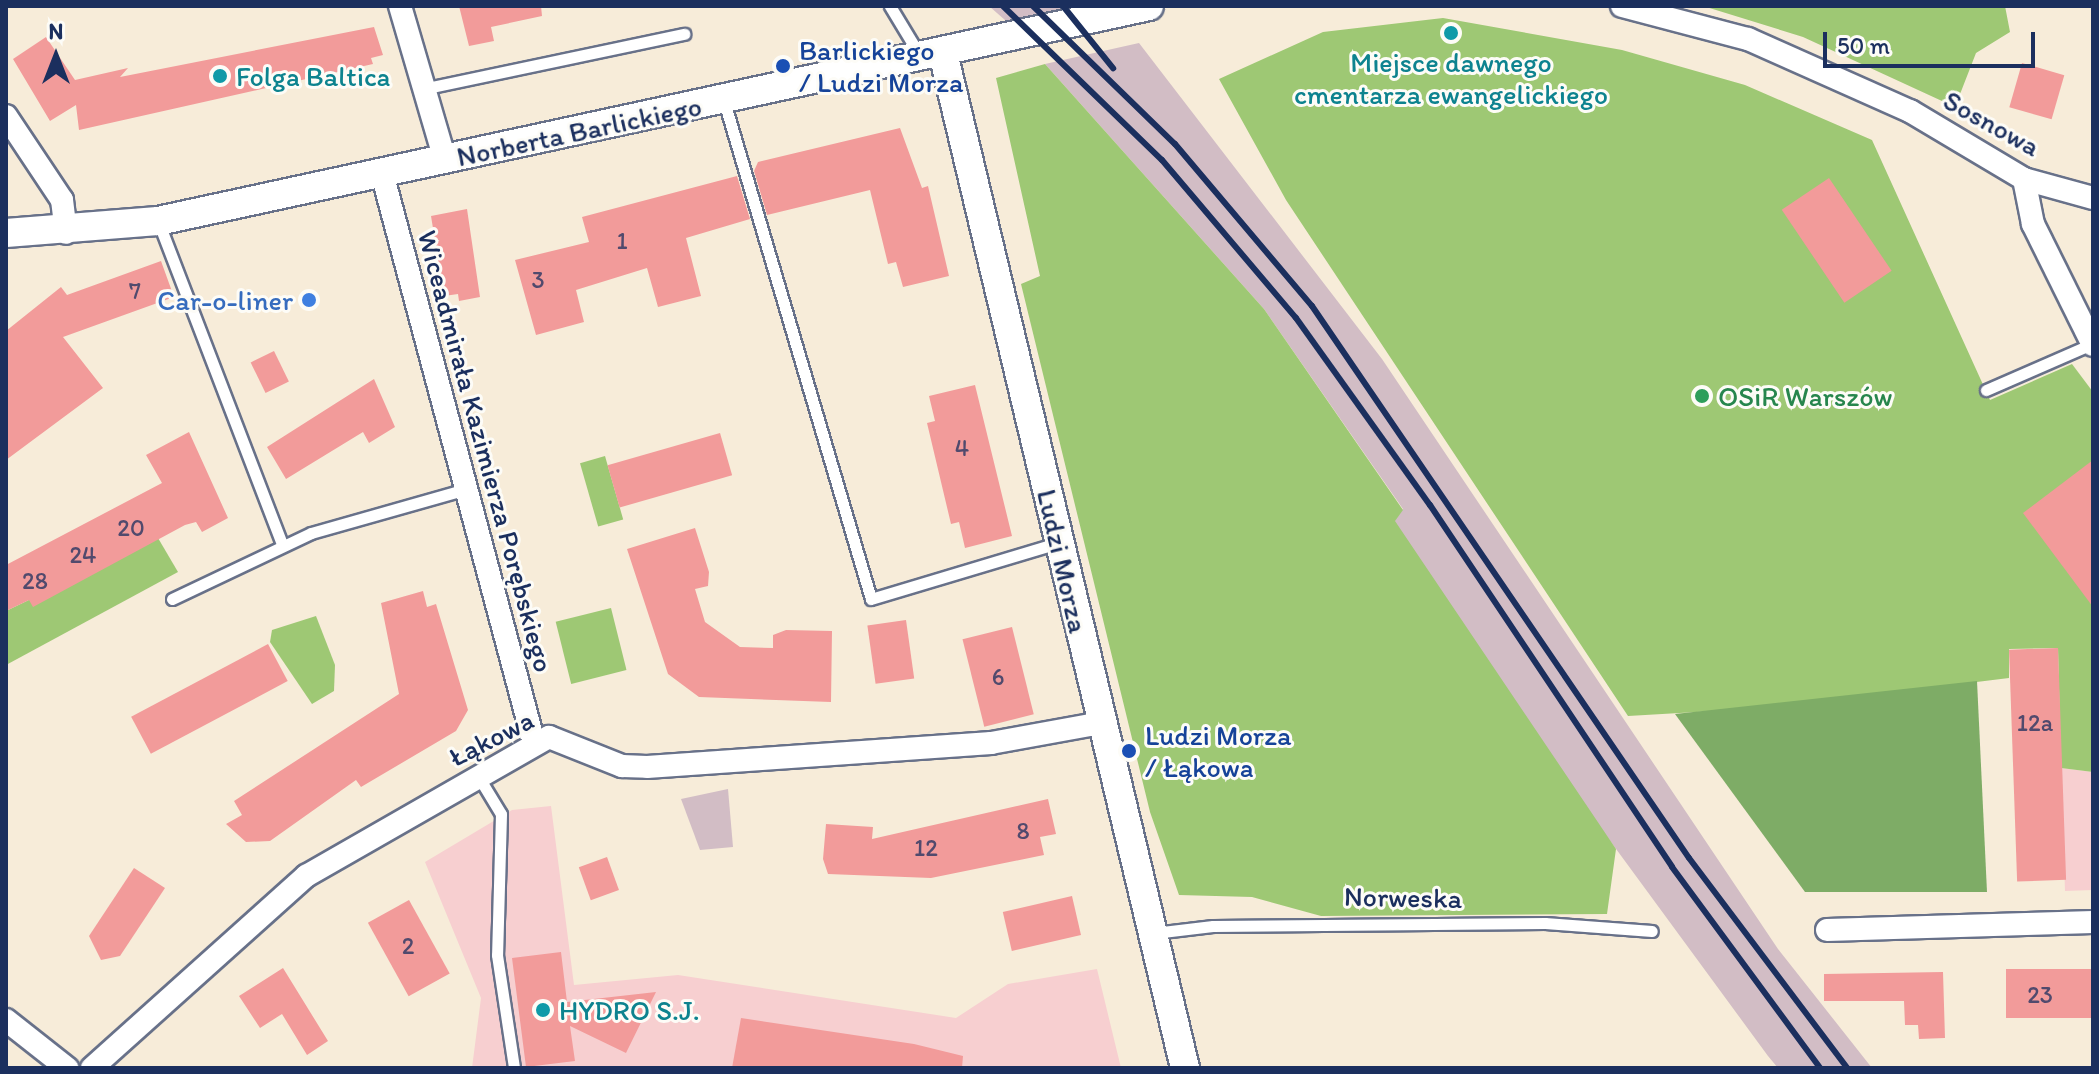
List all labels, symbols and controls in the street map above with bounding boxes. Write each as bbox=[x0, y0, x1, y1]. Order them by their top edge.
north arrow bbox=[16, 16, 96, 96]
scale bar bbox=[1827, 16, 2039, 66]
text: N bbox=[49, 18, 63, 45]
marker: Miejsce dawnego cmentarza ewangelickiego bbox=[1442, 24, 1460, 42]
text: 50 m bbox=[1837, 31, 1890, 60]
place label: Barlickiego / Ludzi Morza bbox=[799, 33, 962, 99]
place label: Miejsce dawnego cmentarza ewangelickiego bbox=[1294, 45, 1608, 111]
marker: Barlickiego / Ludzi Morza bbox=[774, 57, 792, 75]
place label: Folga Baltica bbox=[236, 59, 392, 93]
marker: Folga Baltica bbox=[211, 67, 229, 85]
street label: Sosnowa bbox=[1938, 83, 2046, 163]
street label: Norberta Barlickiego bbox=[453, 89, 705, 173]
street label: Wiceadmirała Kazimierza Porębskiego bbox=[411, 226, 561, 676]
house number: 1 bbox=[616, 227, 628, 255]
house number: 3 bbox=[531, 266, 545, 294]
house number: 7 bbox=[129, 277, 141, 305]
place label: Car-o-liner bbox=[157, 283, 293, 317]
marker: Car-o-liner bbox=[300, 291, 318, 309]
place label: OSiR Warszów bbox=[1718, 379, 1892, 413]
marker: OSiR Warszów bbox=[1693, 387, 1711, 405]
house number: 4 bbox=[955, 434, 969, 462]
street label: Ludzi Morza bbox=[1030, 487, 1096, 635]
house number: 20 bbox=[117, 514, 145, 542]
house number: 24 bbox=[69, 541, 97, 569]
house number: 28 bbox=[22, 567, 48, 595]
house number: 6 bbox=[992, 663, 1004, 691]
street label: Łąkowa bbox=[443, 702, 539, 774]
house number: 12a bbox=[2017, 709, 2053, 737]
place label: Ludzi Morza / Łąkowa bbox=[1145, 718, 1290, 784]
marker: Ludzi Morza / Łąkowa bbox=[1120, 742, 1138, 760]
house number: 8 bbox=[1016, 817, 1030, 845]
house number: 12 bbox=[914, 834, 938, 862]
street label: Norweska bbox=[1344, 879, 1462, 915]
house number: 2 bbox=[402, 932, 414, 960]
house number: 23 bbox=[2027, 981, 2053, 1009]
place label: HYDRO S.J. bbox=[559, 993, 699, 1027]
marker: HYDRO S.J. bbox=[534, 1001, 552, 1019]

